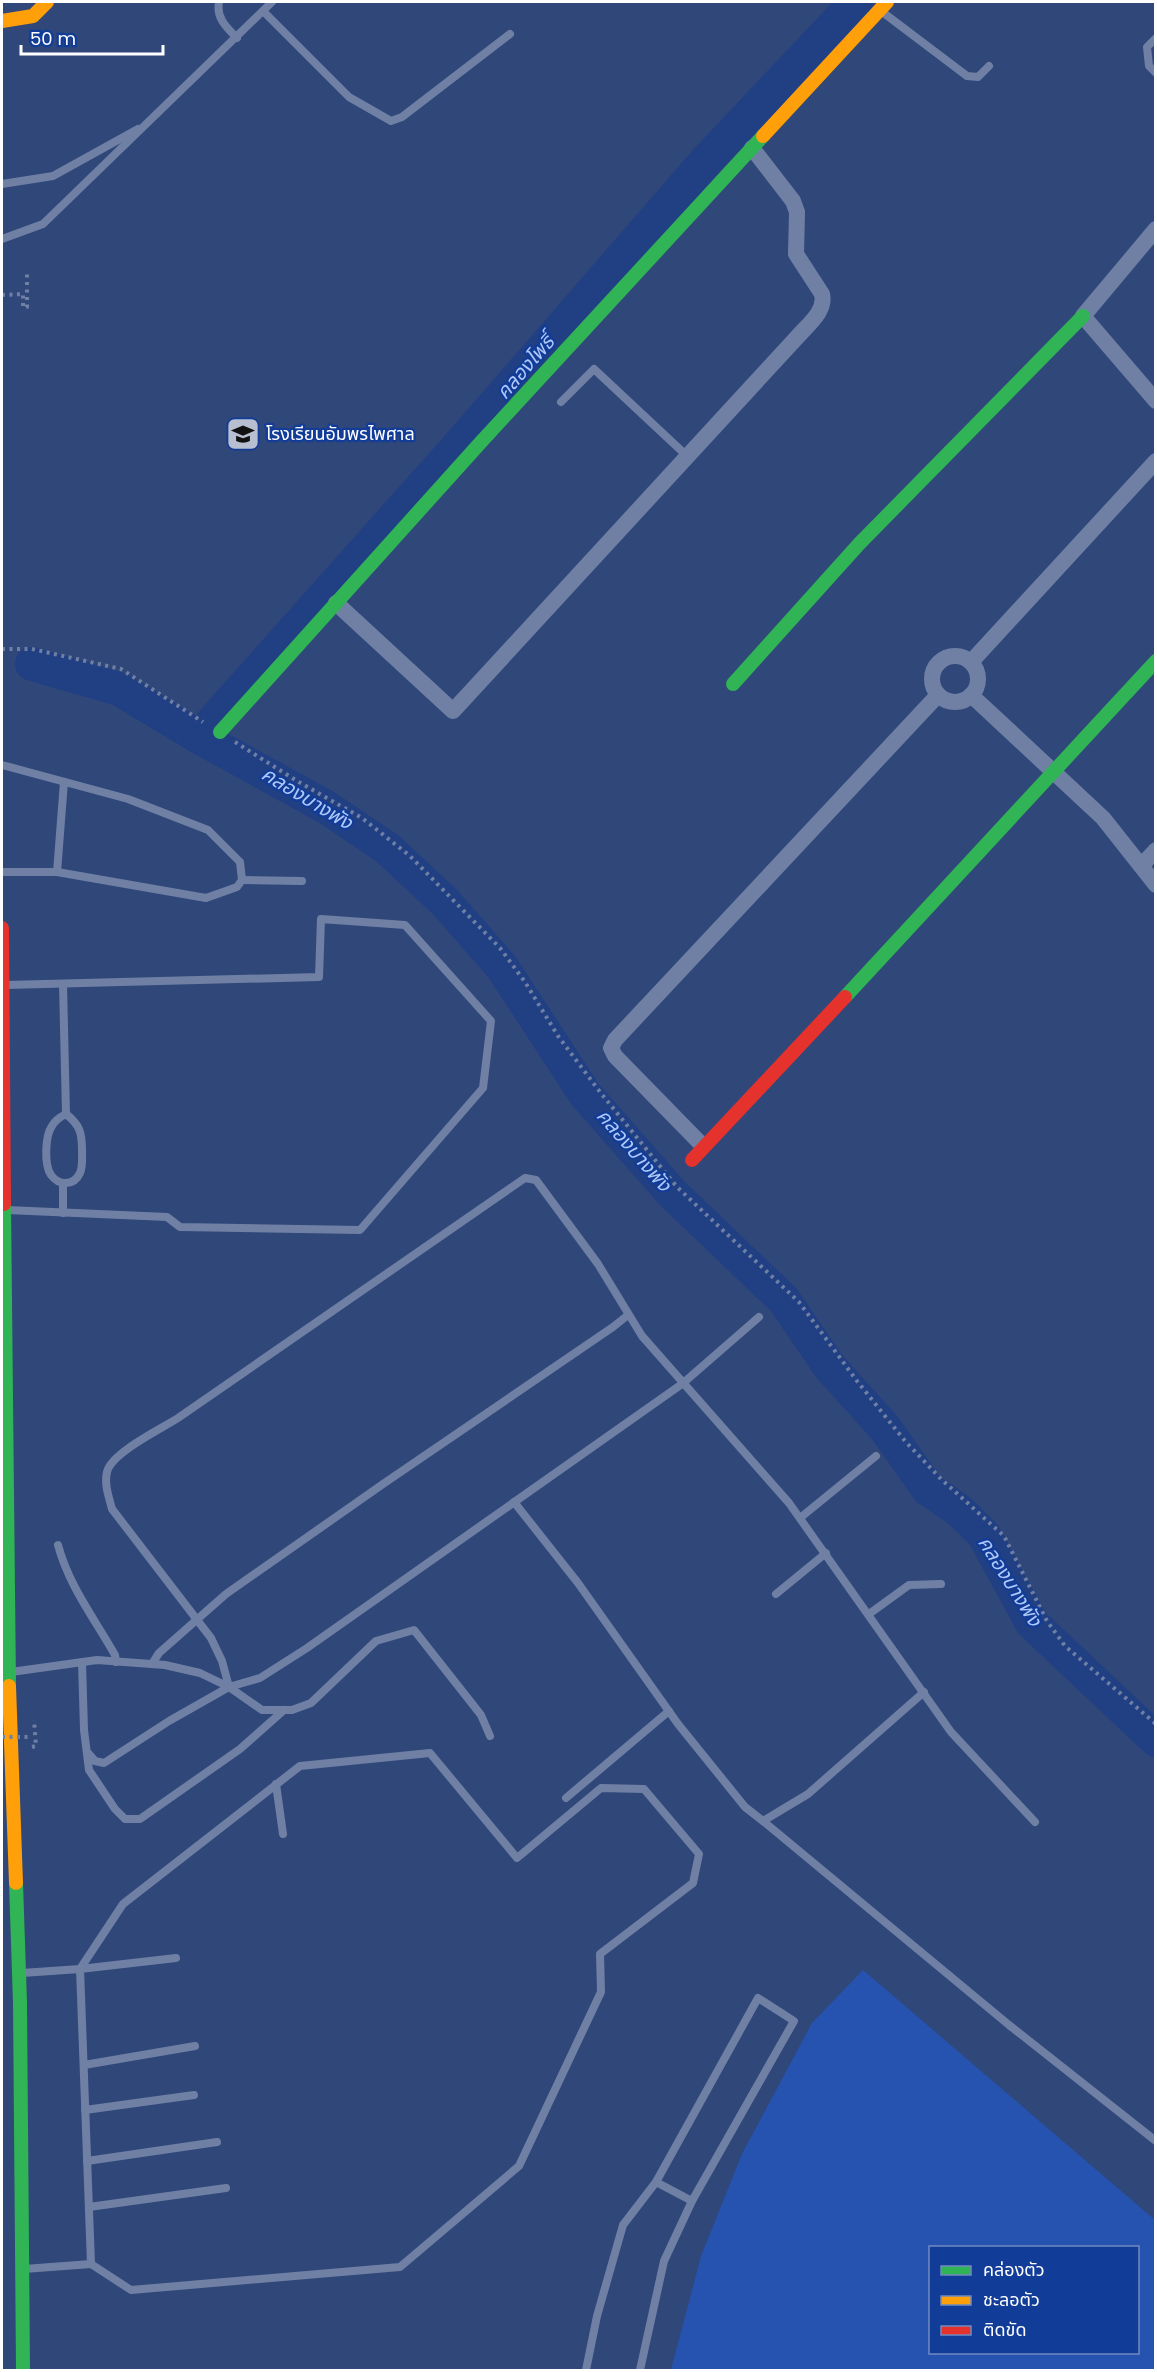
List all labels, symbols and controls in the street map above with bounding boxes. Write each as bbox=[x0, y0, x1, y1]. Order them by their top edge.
scale bar bbox=[21, 18, 164, 56]
text: 50 m bbox=[30, 26, 76, 51]
water label: คลองโพธิ์ bbox=[489, 325, 564, 405]
school or university icon: โรงเรียนอัมพรไพศาล bbox=[225, 416, 261, 452]
place label: โรงเรียนอัมพรไพศาล bbox=[266, 421, 415, 446]
water label: คลองบางพัง bbox=[256, 760, 359, 837]
water label: คลองบางพัง bbox=[590, 1103, 679, 1198]
water label: คลองบางพัง bbox=[971, 1531, 1049, 1633]
legend bbox=[929, 2246, 1139, 2354]
text: คล่องตัว bbox=[983, 2257, 1045, 2282]
text: ชะลอตัว bbox=[983, 2287, 1040, 2312]
text: ติดขัด bbox=[983, 2317, 1026, 2342]

